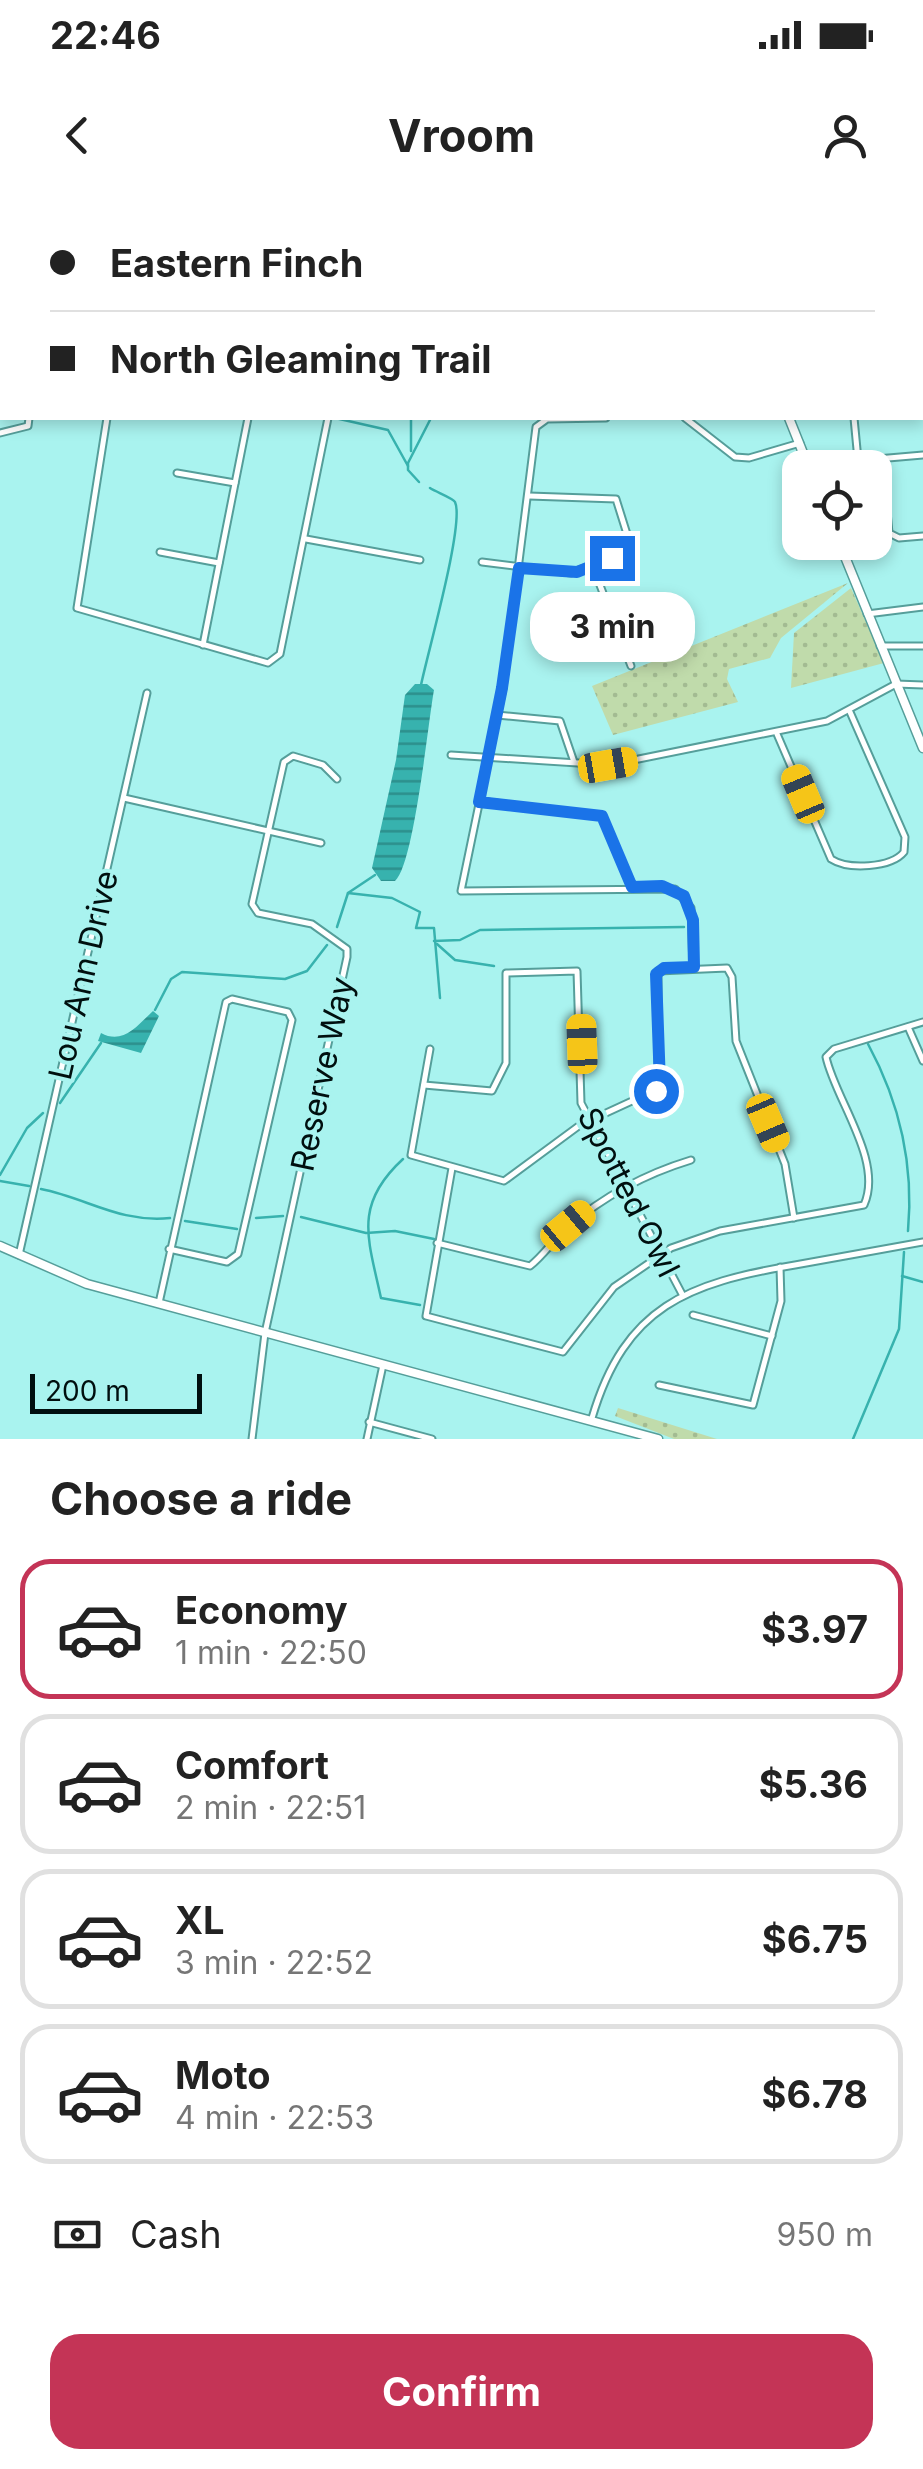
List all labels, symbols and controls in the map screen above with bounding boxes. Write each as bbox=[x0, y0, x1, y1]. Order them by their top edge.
text: 22:46 bbox=[50, 12, 161, 58]
icon: back bbox=[50, 108, 105, 163]
text: Vroom bbox=[388, 108, 535, 163]
icon: person bbox=[818, 108, 873, 163]
text: Eastern Finch bbox=[110, 240, 363, 286]
text: North Gleaming Trail bbox=[110, 336, 492, 382]
map controls bbox=[782, 450, 892, 560]
button: locate bbox=[782, 450, 892, 560]
route end bbox=[590, 536, 635, 581]
callout: 3 min bbox=[530, 593, 694, 663]
text: 3 min bbox=[569, 607, 656, 646]
car bbox=[576, 745, 640, 785]
car bbox=[777, 761, 829, 827]
street label: Lou Ann Drive bbox=[40, 867, 126, 1083]
street label: Reserve Way bbox=[282, 973, 362, 1175]
car bbox=[566, 1013, 598, 1075]
route start bbox=[634, 1069, 679, 1114]
car bbox=[742, 1090, 794, 1156]
street label: Spotted Owl bbox=[570, 1101, 688, 1283]
car bbox=[535, 1195, 601, 1257]
scale bar bbox=[30, 1369, 202, 1414]
text: 200 m bbox=[45, 1374, 130, 1408]
text: Choose a ride bbox=[50, 1471, 352, 1526]
icon: car bbox=[55, 1584, 145, 1674]
text: Economy bbox=[175, 1587, 348, 1633]
text: $3.97 bbox=[761, 1606, 868, 1652]
text: 1 min · 22:50 bbox=[175, 1633, 367, 1672]
icon: car bbox=[55, 1739, 145, 1829]
text: Comfort bbox=[175, 1742, 329, 1788]
text: $5.36 bbox=[759, 1761, 868, 1807]
text: 2 min · 22:51 bbox=[175, 1788, 366, 1827]
icon: car bbox=[55, 1894, 145, 1984]
text: XL bbox=[175, 1897, 225, 1943]
text: $6.75 bbox=[762, 1916, 868, 1962]
text: 3 min · 22:52 bbox=[175, 1943, 373, 1982]
icon: car bbox=[55, 2049, 145, 2139]
text: Moto bbox=[175, 2052, 271, 2098]
text: $6.78 bbox=[762, 2071, 868, 2117]
text: 4 min · 22:53 bbox=[175, 2098, 374, 2137]
icon: cash bbox=[50, 2207, 105, 2262]
text: Cash bbox=[130, 2211, 222, 2257]
text: 950 m bbox=[776, 2215, 873, 2254]
button: Confirm bbox=[50, 2334, 873, 2449]

